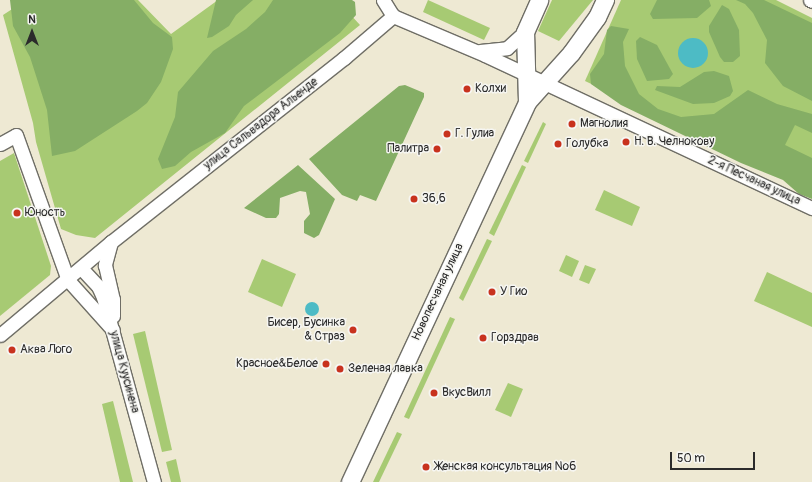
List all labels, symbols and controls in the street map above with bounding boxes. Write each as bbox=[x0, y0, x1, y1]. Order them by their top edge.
north arrow bbox=[12, 12, 52, 52]
text: N bbox=[28, 13, 36, 26]
street label: улица Сальвадора Альенде bbox=[201, 75, 321, 173]
place label: Колхи bbox=[475, 82, 506, 96]
marker: Колхи bbox=[462, 84, 472, 94]
place label: Магнолия bbox=[580, 117, 628, 131]
marker: Магнолия bbox=[567, 119, 577, 129]
place label: Г. Гулиа bbox=[455, 127, 494, 141]
marker: Г. Гулиа bbox=[442, 129, 452, 139]
place label: Н. В. Челнокову bbox=[634, 135, 714, 149]
place label: Голубка bbox=[566, 137, 608, 151]
marker: Н. В. Челнокову bbox=[621, 137, 631, 147]
marker: Голубка bbox=[553, 139, 563, 149]
place label: Палитра bbox=[387, 142, 429, 156]
marker: Палитра bbox=[432, 144, 442, 154]
street label: 2-я Песчаная улица bbox=[705, 153, 803, 209]
place label: 36,6 bbox=[422, 192, 446, 206]
marker: 36,6 bbox=[409, 194, 419, 204]
place label: Юность bbox=[25, 206, 65, 220]
marker: Юность bbox=[12, 208, 22, 218]
street label: Новопесчаная улица bbox=[409, 241, 467, 343]
place label: У Гио bbox=[500, 285, 527, 299]
marker: У Гио bbox=[487, 287, 497, 297]
place label: Бисер, Бусинка & Страз bbox=[268, 316, 345, 344]
marker: Бисер, Бусинка & Страз bbox=[348, 325, 358, 335]
street label: улица Куусинена bbox=[106, 329, 142, 415]
place label: Горздрав bbox=[491, 331, 539, 345]
marker: Горздрав bbox=[478, 333, 488, 343]
place label: Аква Лого bbox=[20, 343, 72, 357]
marker: Аква Лого bbox=[7, 345, 17, 355]
place label: Красное&Белое bbox=[236, 357, 318, 371]
marker: Красное&Белое bbox=[321, 359, 331, 369]
place label: Зеленая лавка bbox=[348, 362, 423, 376]
marker: Зеленая лавка bbox=[335, 364, 345, 374]
place label: ВкусВилл bbox=[442, 386, 491, 400]
marker: ВкусВилл bbox=[429, 388, 439, 398]
scale bar bbox=[672, 444, 757, 470]
text: 50 m bbox=[677, 451, 705, 466]
place label: Женская консультация №6 bbox=[435, 460, 576, 474]
marker: Женская консультация №6 bbox=[420, 461, 432, 473]

